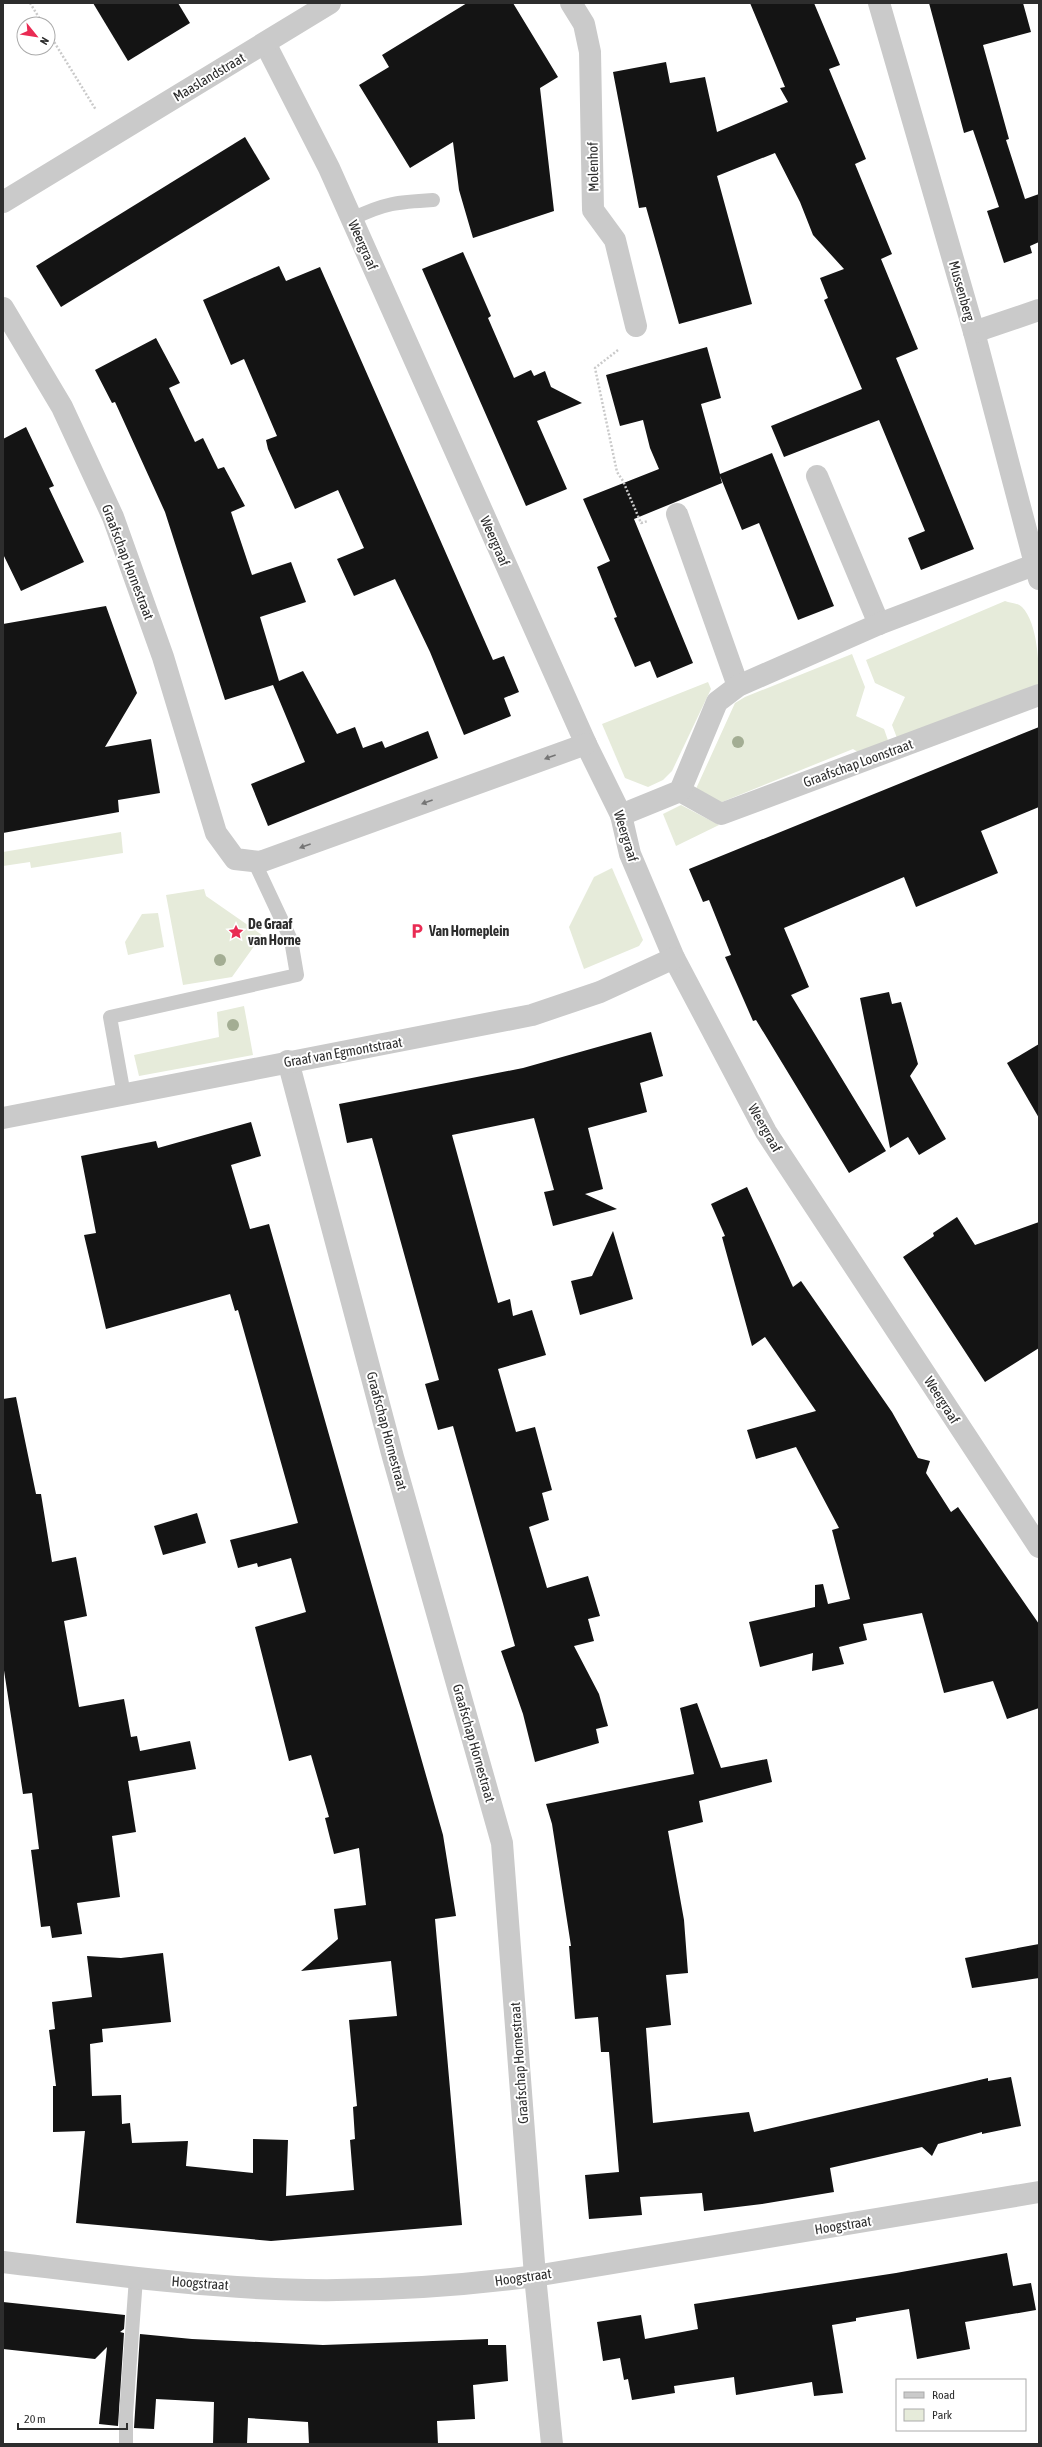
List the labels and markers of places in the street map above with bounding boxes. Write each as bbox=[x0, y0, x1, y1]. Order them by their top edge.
place label: De Graaf van Horne bbox=[248, 916, 301, 948]
parking icon: Van Horneplein bbox=[408, 922, 426, 940]
place icon: De Graaf van Horne bbox=[227, 923, 245, 941]
place label: Van Horneplein bbox=[428, 923, 509, 939]

